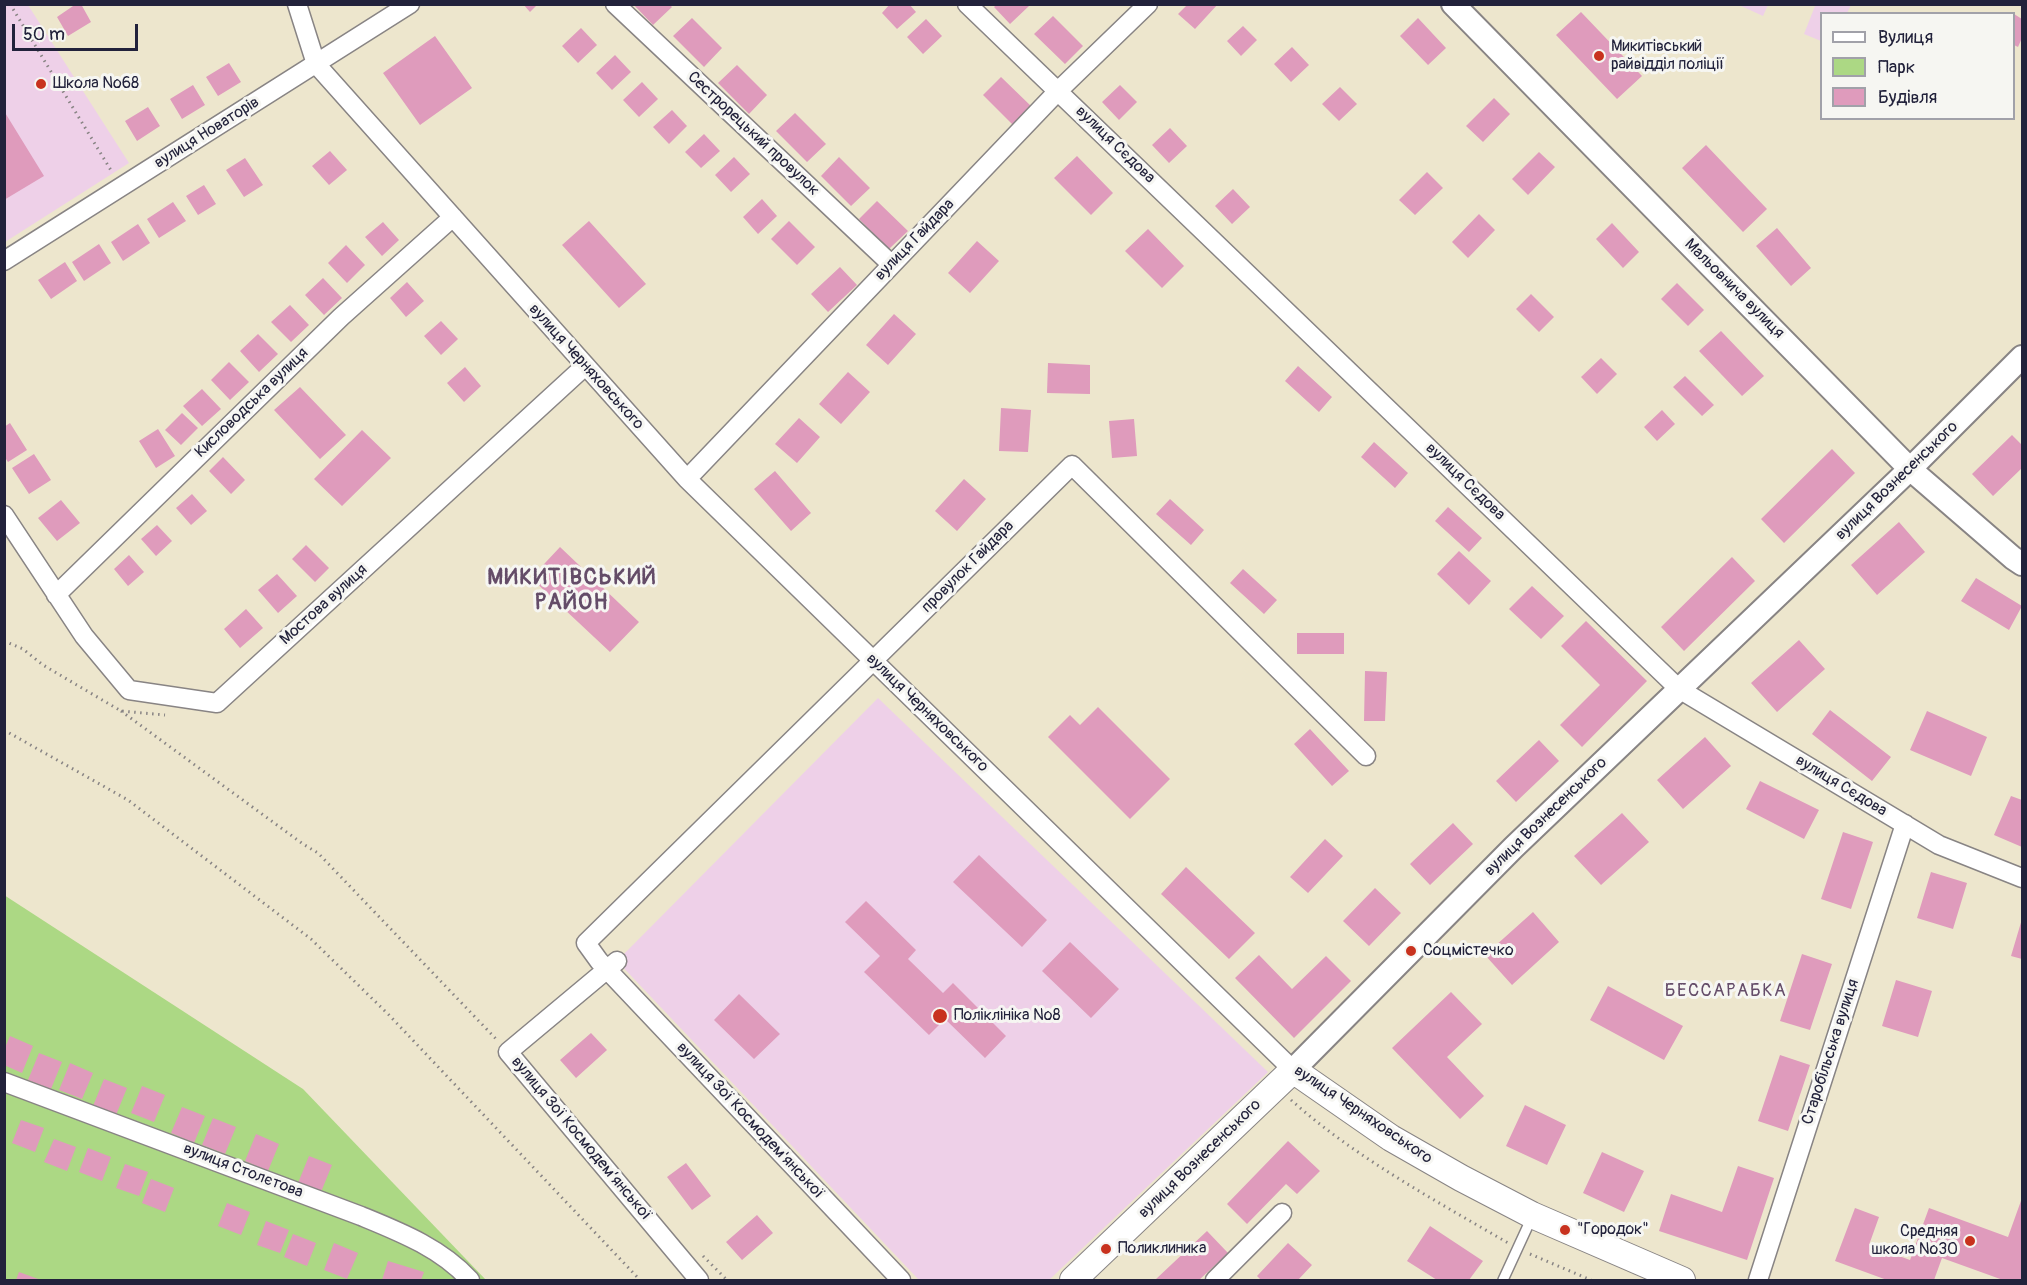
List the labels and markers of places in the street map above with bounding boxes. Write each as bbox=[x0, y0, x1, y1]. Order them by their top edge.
place label: Микитівський райвідділ поліції bbox=[1611, 37, 1725, 75]
marker: Микитівський райвідділ поліції bbox=[1592, 49, 1606, 63]
place label: Школа №68 bbox=[53, 74, 139, 94]
marker: Школа №68 bbox=[34, 77, 48, 91]
place label: Соцмістечко bbox=[1423, 941, 1514, 961]
marker: Соцмістечко bbox=[1404, 944, 1418, 958]
place label: Поліклініка №8 bbox=[954, 1006, 1060, 1026]
marker: Поліклініка №8 bbox=[931, 1007, 949, 1025]
place label: "Городок" bbox=[1577, 1220, 1649, 1240]
place label: Средняя школа №30 bbox=[1871, 1222, 1958, 1260]
marker: "Городок" bbox=[1558, 1223, 1572, 1237]
marker: Средняя школа №30 bbox=[1963, 1234, 1977, 1248]
place label: Поликлиника bbox=[1118, 1239, 1206, 1259]
marker: Поликлиника bbox=[1099, 1242, 1113, 1256]

